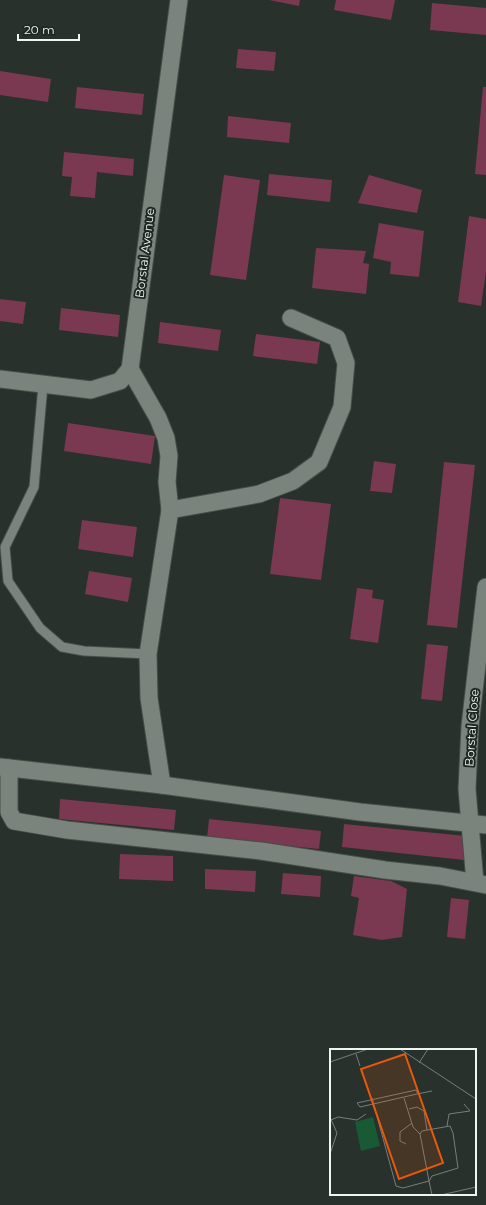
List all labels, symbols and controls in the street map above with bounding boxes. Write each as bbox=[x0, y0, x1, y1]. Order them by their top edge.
scale bar bbox=[18, 16, 79, 42]
text: 20 m bbox=[24, 22, 55, 37]
street label: Borstal Avenue bbox=[132, 207, 157, 299]
street label: Borstal Close bbox=[461, 689, 482, 767]
inset map bbox=[330, 1049, 476, 1195]

